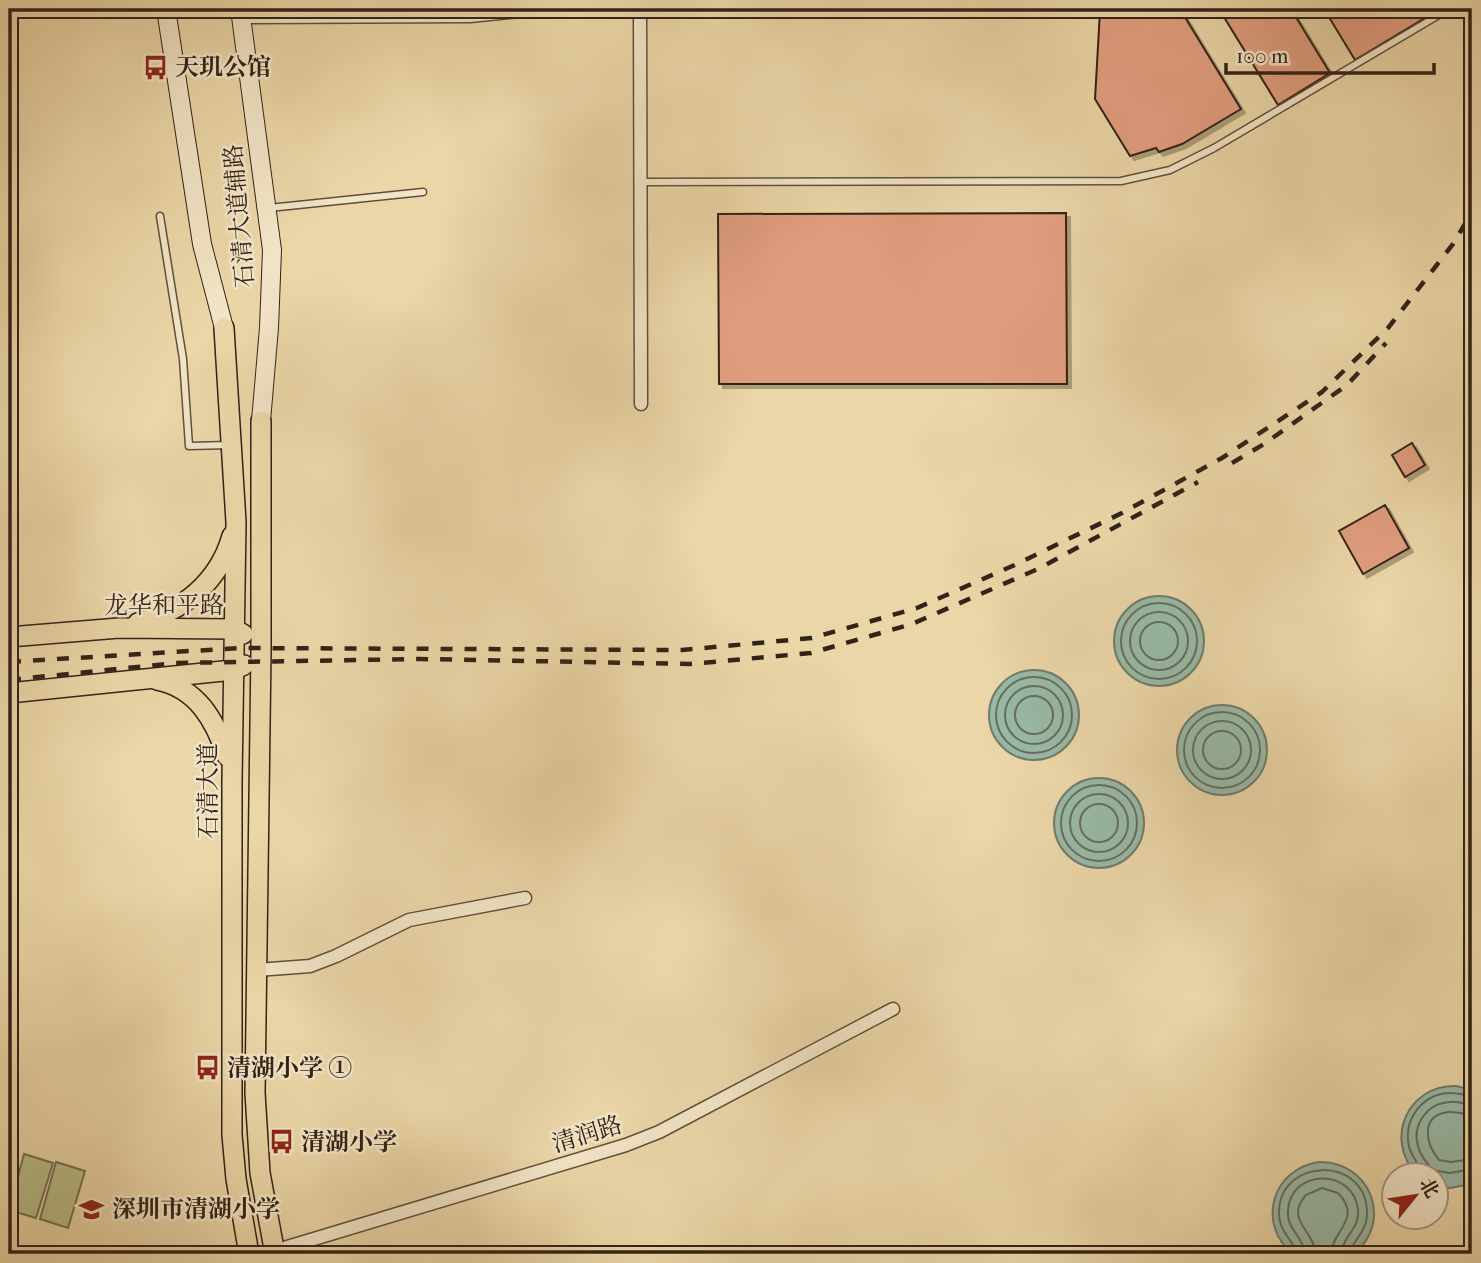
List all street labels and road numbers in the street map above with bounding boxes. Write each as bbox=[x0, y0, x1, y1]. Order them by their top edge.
street label: 石清大道辅路 bbox=[219, 143, 259, 289]
street label: 龙华和平路 bbox=[104, 591, 224, 619]
street label: 石清大道 bbox=[194, 743, 222, 839]
street label: 清润路 bbox=[548, 1110, 626, 1158]

